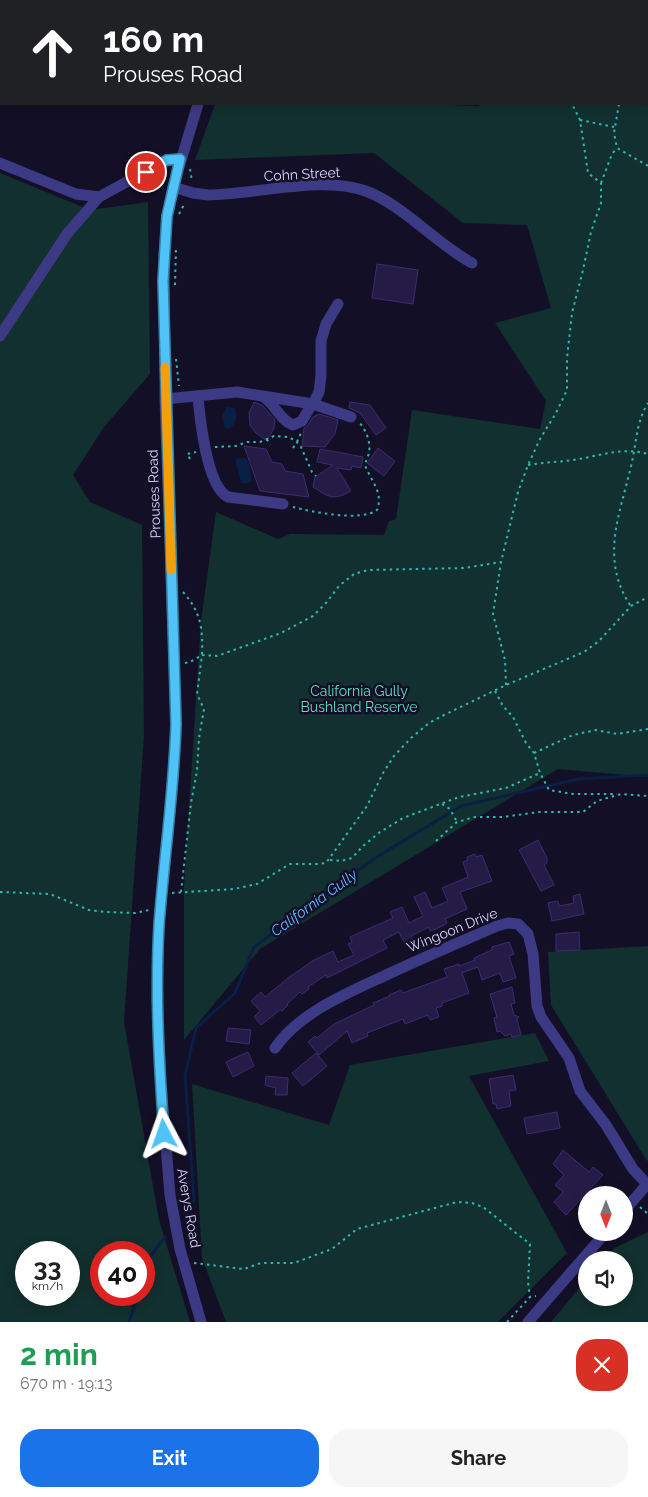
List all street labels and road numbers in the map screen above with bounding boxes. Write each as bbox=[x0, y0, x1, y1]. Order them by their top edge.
street label: Cohn Street bbox=[263, 164, 341, 184]
street label: Prouses Road bbox=[144, 449, 164, 539]
street label: Wingoon Drive bbox=[404, 905, 500, 955]
street label: Averys Road bbox=[174, 1167, 204, 1249]

